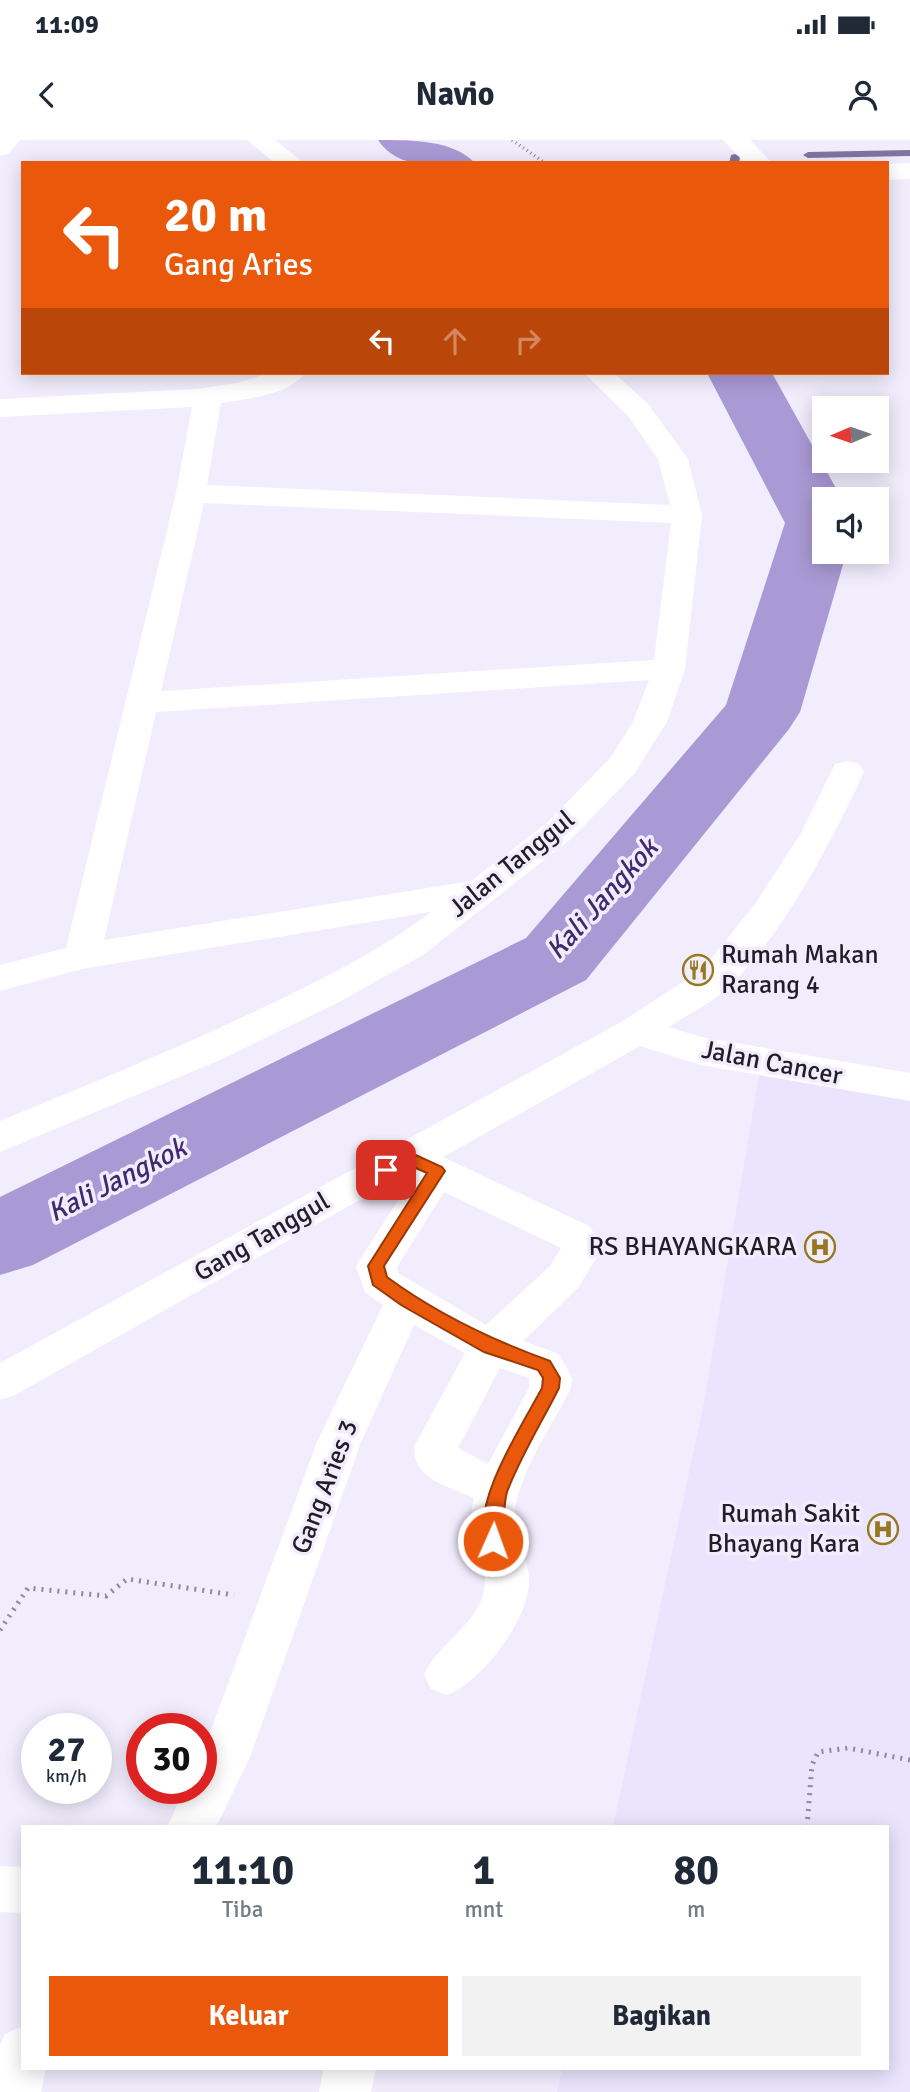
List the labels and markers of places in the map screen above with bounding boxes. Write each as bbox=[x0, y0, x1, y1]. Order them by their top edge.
place label: Rumah Makan Rarang 4 bbox=[721, 939, 879, 1001]
restaurant icon: Rumah Makan Rarang 4 bbox=[681, 953, 715, 987]
pin bbox=[356, 1140, 416, 1200]
hospital icon: RS BHAYANGKARA bbox=[803, 1230, 837, 1264]
place label: RS BHAYANGKARA bbox=[588, 1231, 797, 1263]
place label: Rumah Sakit Bhayang Kara bbox=[707, 1498, 860, 1560]
hospital icon: Rumah Sakit Bhayang Kara bbox=[866, 1512, 900, 1546]

